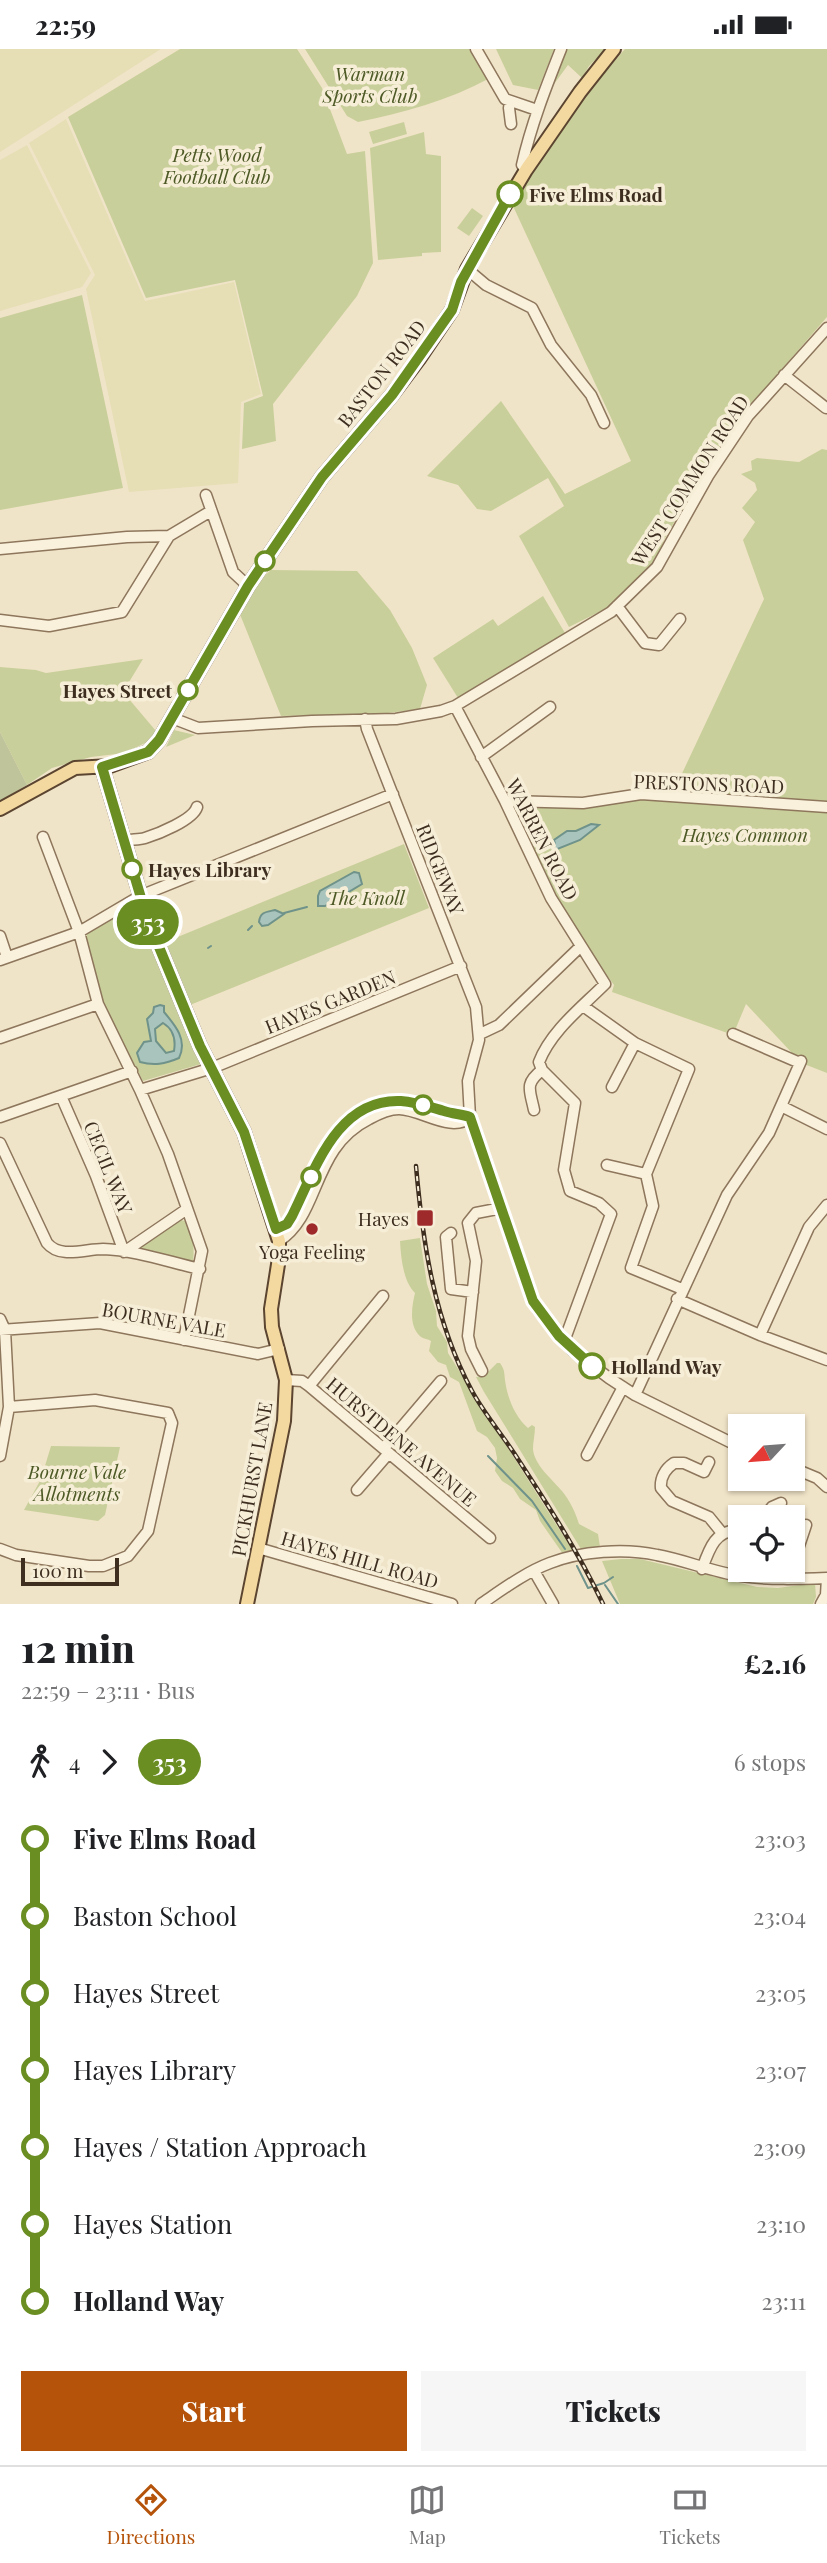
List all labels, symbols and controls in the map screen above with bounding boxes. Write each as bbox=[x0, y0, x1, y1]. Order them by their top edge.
text: 22:59 bbox=[35, 7, 96, 42]
park label: Warman Sports Club bbox=[322, 60, 417, 108]
park label: Petts Wood Football Club bbox=[162, 141, 271, 189]
marker: Five Elms Road bbox=[497, 181, 523, 207]
place label: Five Elms Road bbox=[529, 181, 664, 207]
street label: BASTON ROAD bbox=[331, 314, 431, 432]
street label: WEST COMMON ROAD bbox=[623, 390, 754, 571]
unlabelled marker bbox=[255, 551, 275, 571]
place label: Hayes Street bbox=[63, 677, 172, 703]
marker: Hayes Street bbox=[178, 680, 198, 700]
street label: PRESTONS ROAD bbox=[633, 767, 785, 799]
street label: WARREN ROAD bbox=[501, 773, 585, 904]
street label: RIDGEWAY bbox=[411, 820, 471, 919]
park label: Hayes Common bbox=[681, 821, 808, 847]
place label: Hayes Library bbox=[148, 856, 271, 882]
marker: Hayes Library bbox=[122, 859, 142, 879]
park label: The Knoll bbox=[327, 884, 406, 910]
line badge: 353 bbox=[108, 899, 188, 945]
text: 353 bbox=[131, 906, 165, 938]
street label: HAYES GARDEN bbox=[261, 963, 399, 1039]
unlabelled marker bbox=[413, 1095, 433, 1115]
street label: CECIL WAY bbox=[79, 1117, 140, 1218]
unlabelled marker bbox=[301, 1167, 321, 1187]
place label: Hayes bbox=[358, 1205, 409, 1231]
marker: Hayes bbox=[415, 1208, 435, 1228]
marker: Yoga Feeling bbox=[304, 1221, 320, 1237]
place label: Yoga Feeling bbox=[258, 1238, 365, 1264]
street label: BOURNE VALE bbox=[100, 1295, 228, 1343]
marker: Holland Way bbox=[579, 1353, 605, 1379]
place label: Holland Way bbox=[611, 1353, 722, 1379]
street label: HURSTDENE AVENUE bbox=[321, 1370, 483, 1512]
street label: PICKHURST LANE bbox=[225, 1400, 277, 1558]
north arrow bbox=[728, 1414, 805, 1491]
map controls bbox=[728, 1414, 805, 1582]
park label: Bourne Vale Allotments bbox=[27, 1458, 126, 1506]
button: locate bbox=[728, 1505, 805, 1582]
street label: HAYES HILL ROAD bbox=[278, 1524, 442, 1594]
scale bar bbox=[21, 1555, 119, 1587]
text: 100 m bbox=[32, 1557, 83, 1583]
text: 12 min bbox=[21, 1622, 135, 1673]
text: £2.16 bbox=[744, 1646, 806, 1681]
text: 22:59 – 23:11 · Bus bbox=[21, 1674, 195, 1705]
icon: walk bbox=[21, 1743, 59, 1781]
icon: forward bbox=[90, 1743, 128, 1781]
text: 4 bbox=[69, 1746, 80, 1777]
text: 353 bbox=[152, 1746, 187, 1778]
text: 6 stops bbox=[734, 1746, 806, 1777]
text: Five Elms Road bbox=[73, 1821, 256, 1856]
text: 23:03 bbox=[754, 1823, 806, 1854]
text: Baston School bbox=[73, 1898, 237, 1933]
text: 23:04 bbox=[753, 1900, 806, 1931]
text: Hayes Street bbox=[73, 1975, 219, 2010]
text: 23:05 bbox=[755, 1977, 806, 2008]
text: Hayes Library bbox=[73, 2052, 236, 2087]
text: 23:07 bbox=[755, 2054, 806, 2085]
text: Hayes / Station Approach bbox=[73, 2129, 367, 2164]
text: 23:09 bbox=[753, 2131, 806, 2162]
text: Hayes Station bbox=[73, 2206, 232, 2241]
text: 23:10 bbox=[756, 2208, 806, 2239]
text: Holland Way bbox=[73, 2283, 224, 2318]
text: 23:11 bbox=[761, 2285, 806, 2316]
button: Start bbox=[21, 2371, 407, 2451]
button: Tickets bbox=[421, 2371, 806, 2451]
tab: Directions bbox=[106, 2481, 195, 2549]
tab: Map bbox=[408, 2481, 446, 2549]
tab: Tickets bbox=[659, 2481, 721, 2549]

